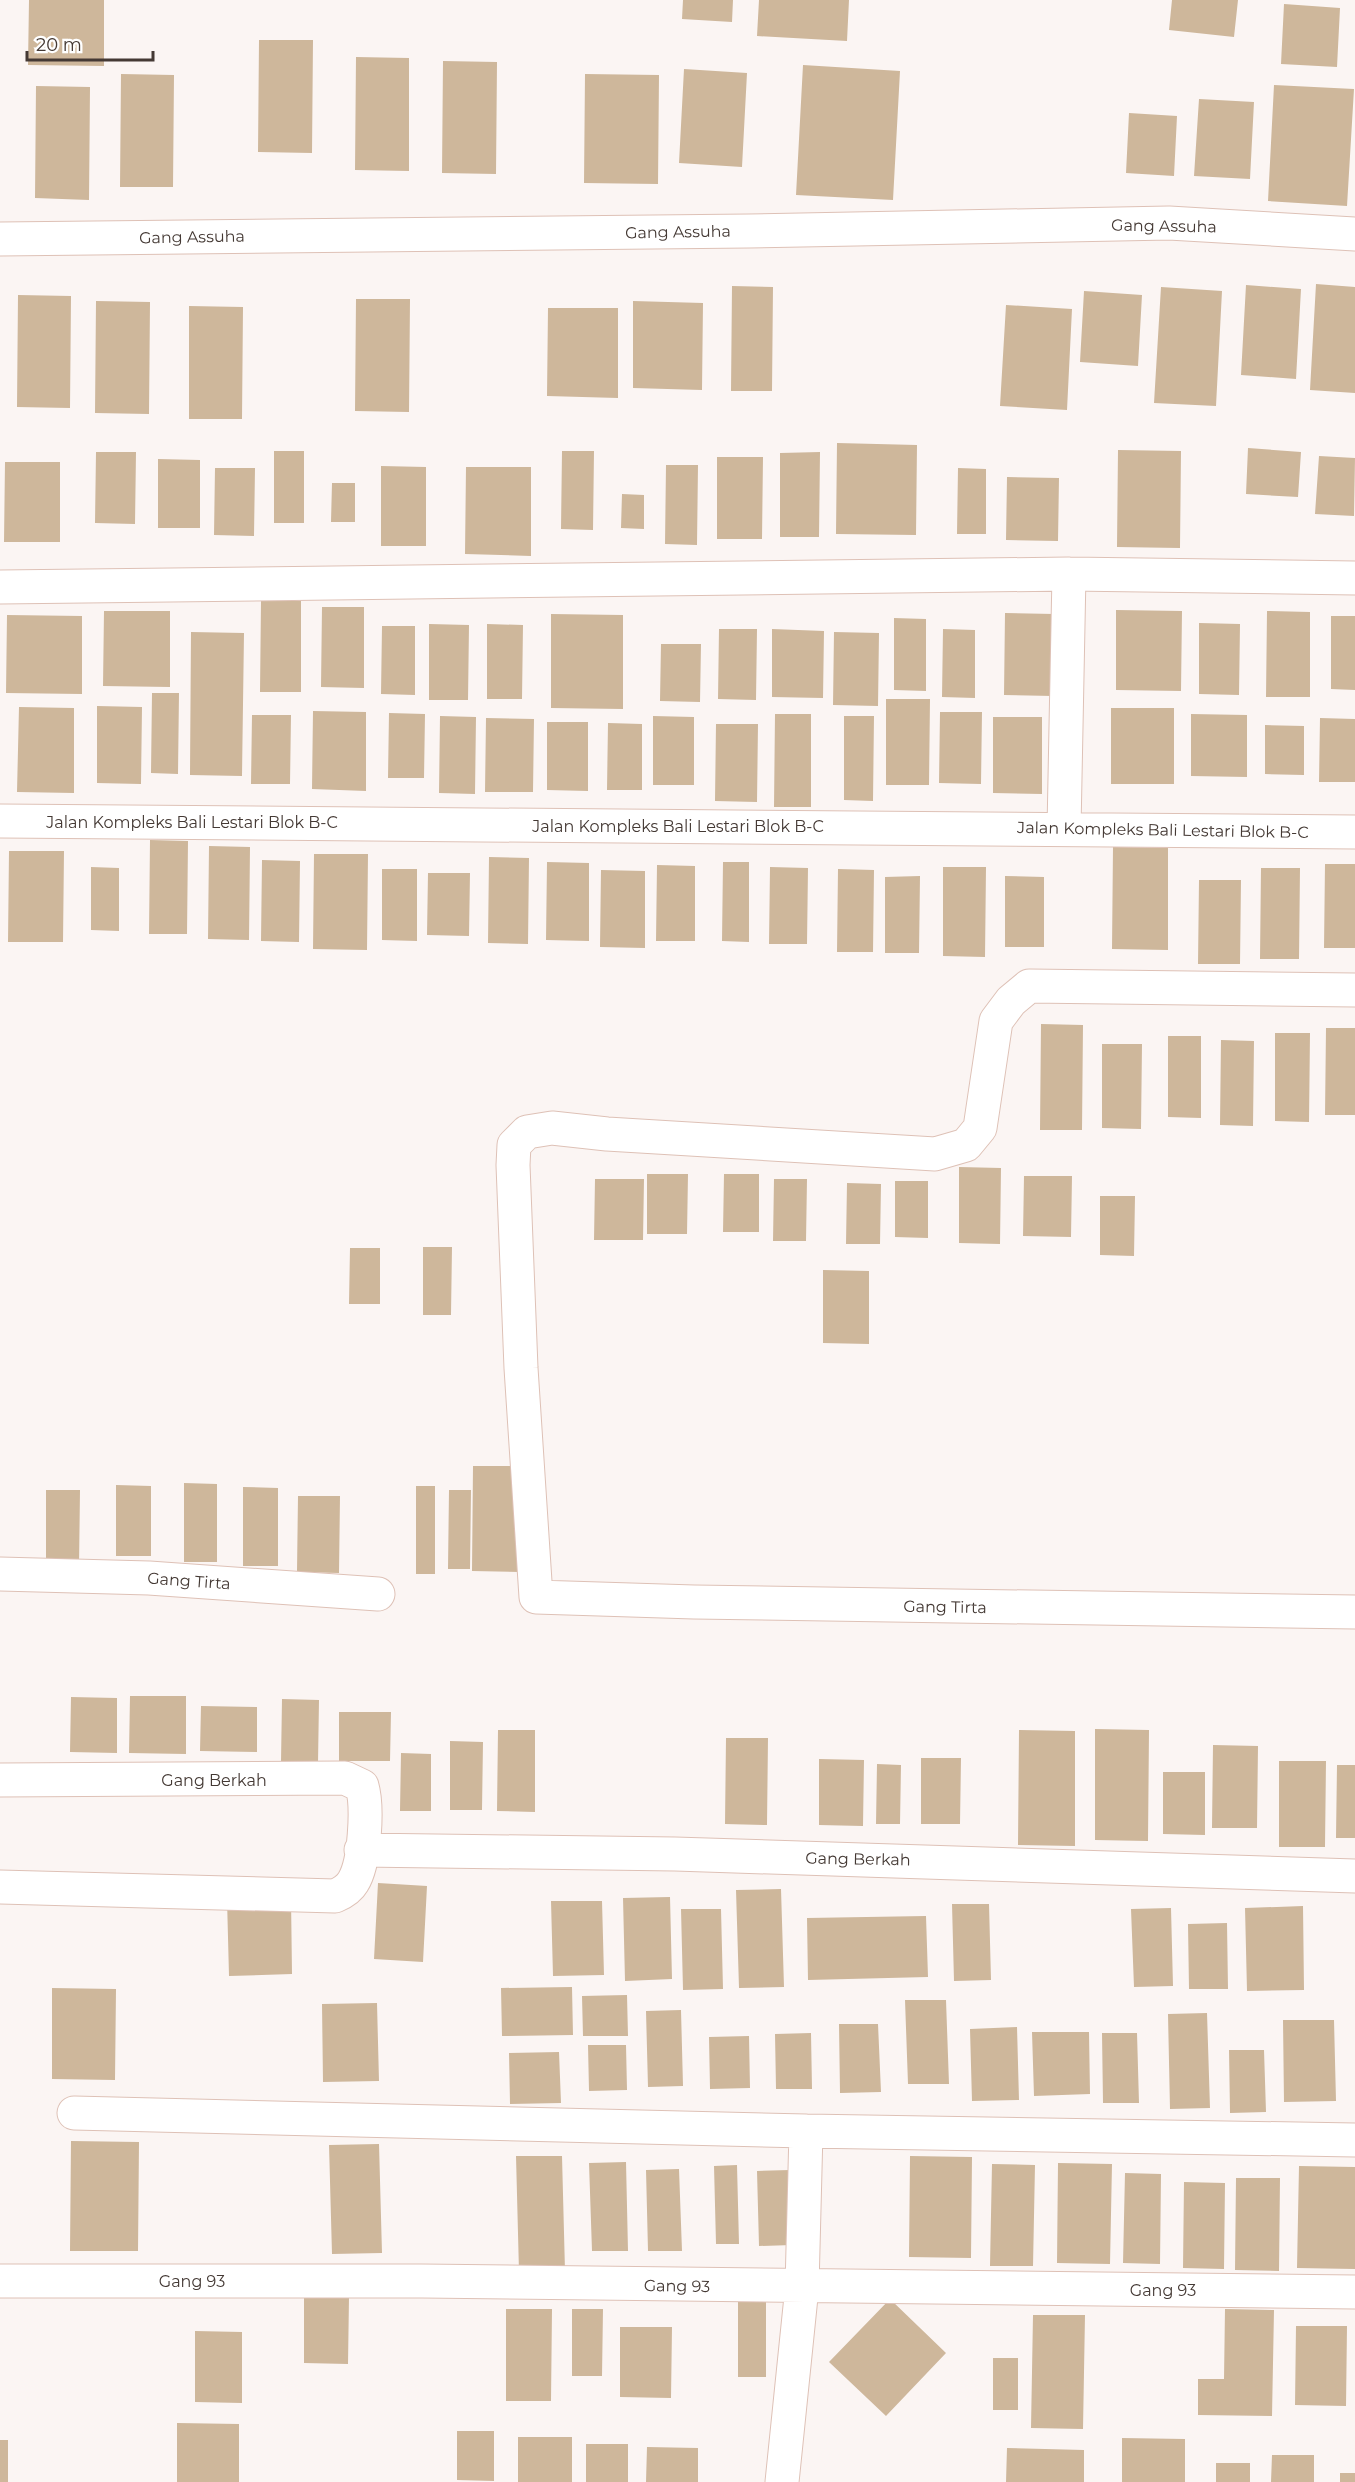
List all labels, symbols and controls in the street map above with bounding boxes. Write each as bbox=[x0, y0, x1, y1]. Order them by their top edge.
scale bar bbox=[27, 24, 153, 62]
text: 20 m bbox=[36, 34, 82, 56]
street label: Gang Assuha bbox=[1111, 216, 1217, 236]
street label: Gang Assuha bbox=[625, 222, 731, 242]
street label: Gang Assuha bbox=[139, 227, 245, 247]
street label: Jalan Kompleks Bali Lestari Blok B-C bbox=[45, 813, 338, 832]
street label: Jalan Kompleks Bali Lestari Blok B-C bbox=[531, 817, 824, 836]
street label: Jalan Kompleks Bali Lestari Blok B-C bbox=[1016, 818, 1309, 842]
street label: Gang Tirta bbox=[147, 1569, 231, 1593]
street label: Gang Tirta bbox=[903, 1597, 987, 1617]
street label: Gang Berkah bbox=[161, 1771, 267, 1790]
street label: Gang Berkah bbox=[805, 1849, 911, 1869]
street label: Gang 93 bbox=[159, 2272, 225, 2291]
street label: Gang 93 bbox=[644, 2276, 710, 2296]
street label: Gang 93 bbox=[1130, 2281, 1196, 2300]

